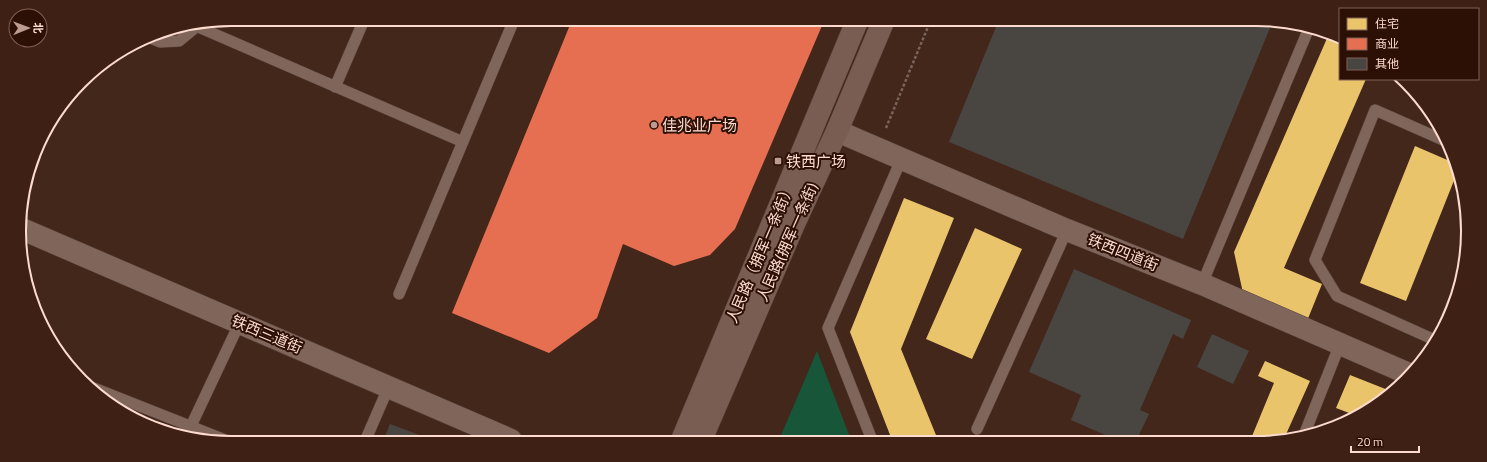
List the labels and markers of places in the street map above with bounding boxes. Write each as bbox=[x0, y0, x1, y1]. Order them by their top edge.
place label: 佳兆业广场 bbox=[662, 114, 737, 137]
marker: 佳兆业广场 bbox=[649, 120, 659, 130]
place label: 铁西广场 bbox=[786, 150, 846, 173]
marker: 铁西广场 bbox=[773, 156, 783, 166]

